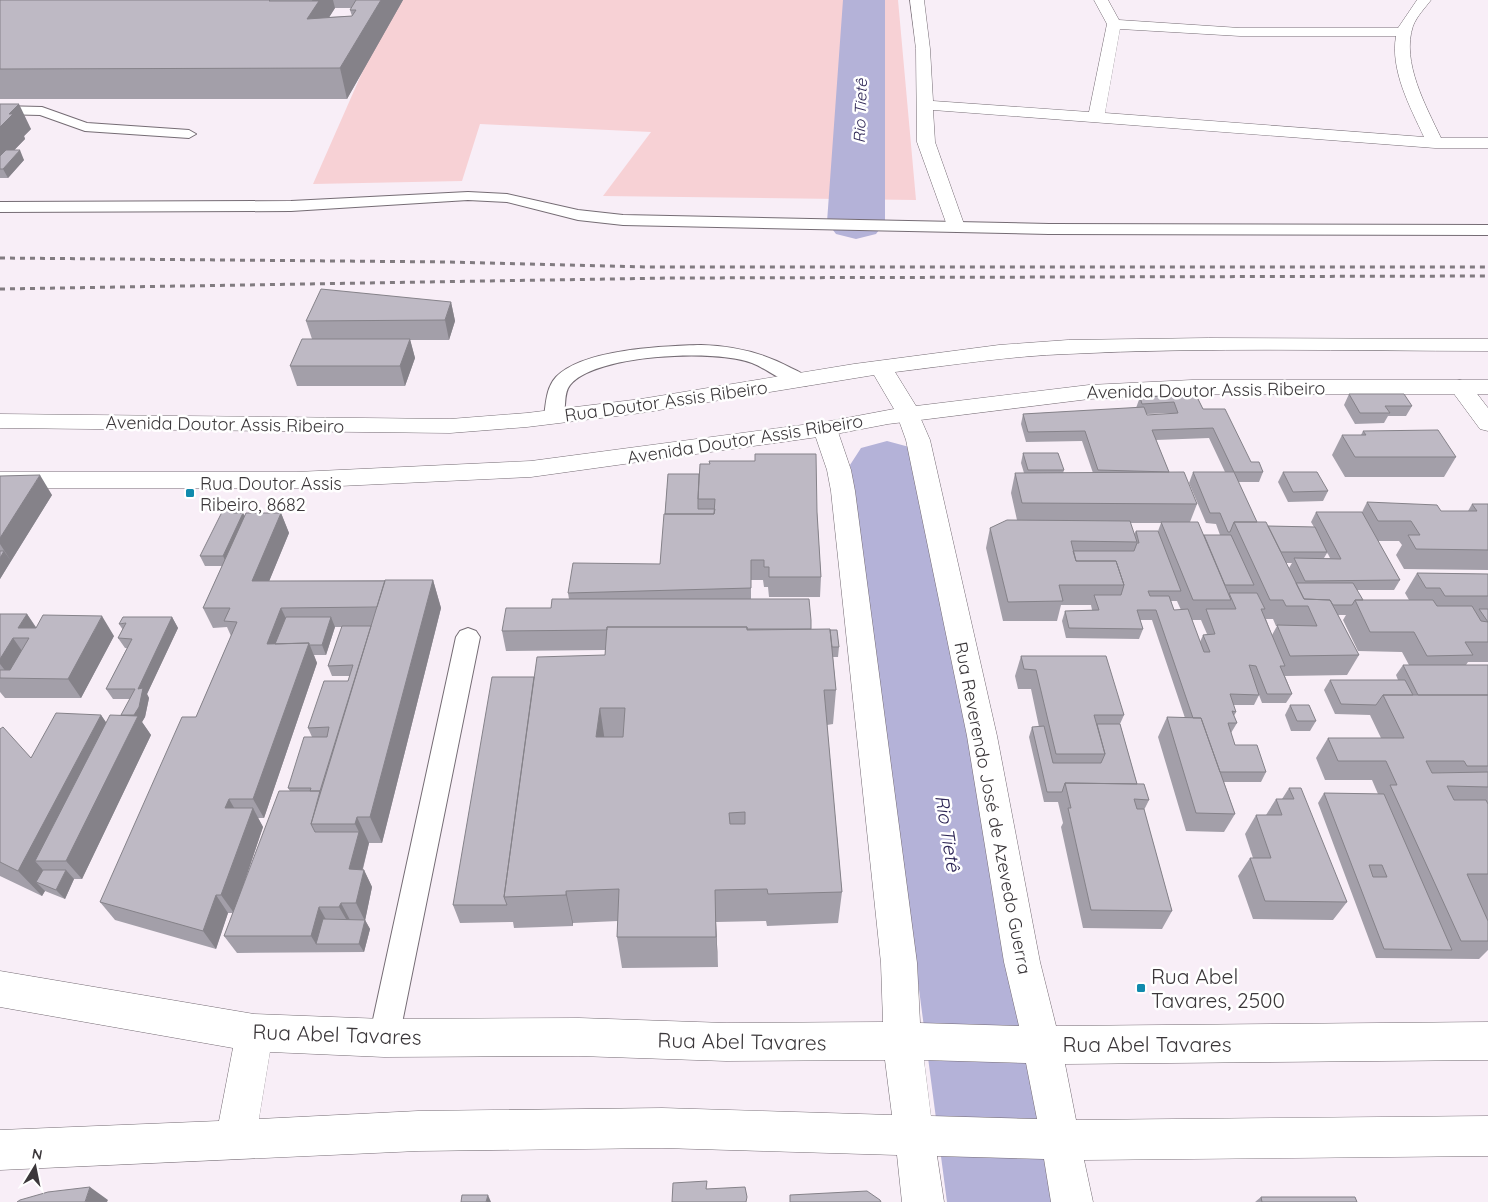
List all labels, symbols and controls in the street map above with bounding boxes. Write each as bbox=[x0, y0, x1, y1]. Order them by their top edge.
water label: Rio Tietê bbox=[849, 77, 871, 144]
street label: Rua Doutor Assis Ribeiro bbox=[563, 375, 769, 427]
street label: Avenida Doutor Assis Ribeiro bbox=[1086, 376, 1326, 404]
street label: Avenida Doutor Assis Ribeiro bbox=[625, 409, 865, 469]
street label: Avenida Doutor Assis Ribeiro bbox=[105, 410, 345, 438]
place label: Rua Doutor Assis Ribeiro, 8682 bbox=[200, 472, 342, 516]
marker: Rua Doutor Assis Ribeiro, 8682 bbox=[184, 487, 196, 499]
street label: Rua Reverendo José de Azevedo Guerra bbox=[949, 640, 1037, 976]
water label: Rio Tietê bbox=[930, 793, 966, 874]
place label: Rua Abel Tavares, 2500 bbox=[1151, 963, 1285, 1013]
marker: Rua Abel Tavares, 2500 bbox=[1135, 982, 1147, 994]
street label: Rua Abel Tavares bbox=[252, 1018, 422, 1050]
street label: Rua Abel Tavares bbox=[657, 1027, 827, 1055]
street label: Rua Abel Tavares bbox=[1062, 1031, 1232, 1057]
north arrow bbox=[10, 1142, 60, 1192]
text: N bbox=[31, 1144, 44, 1164]

